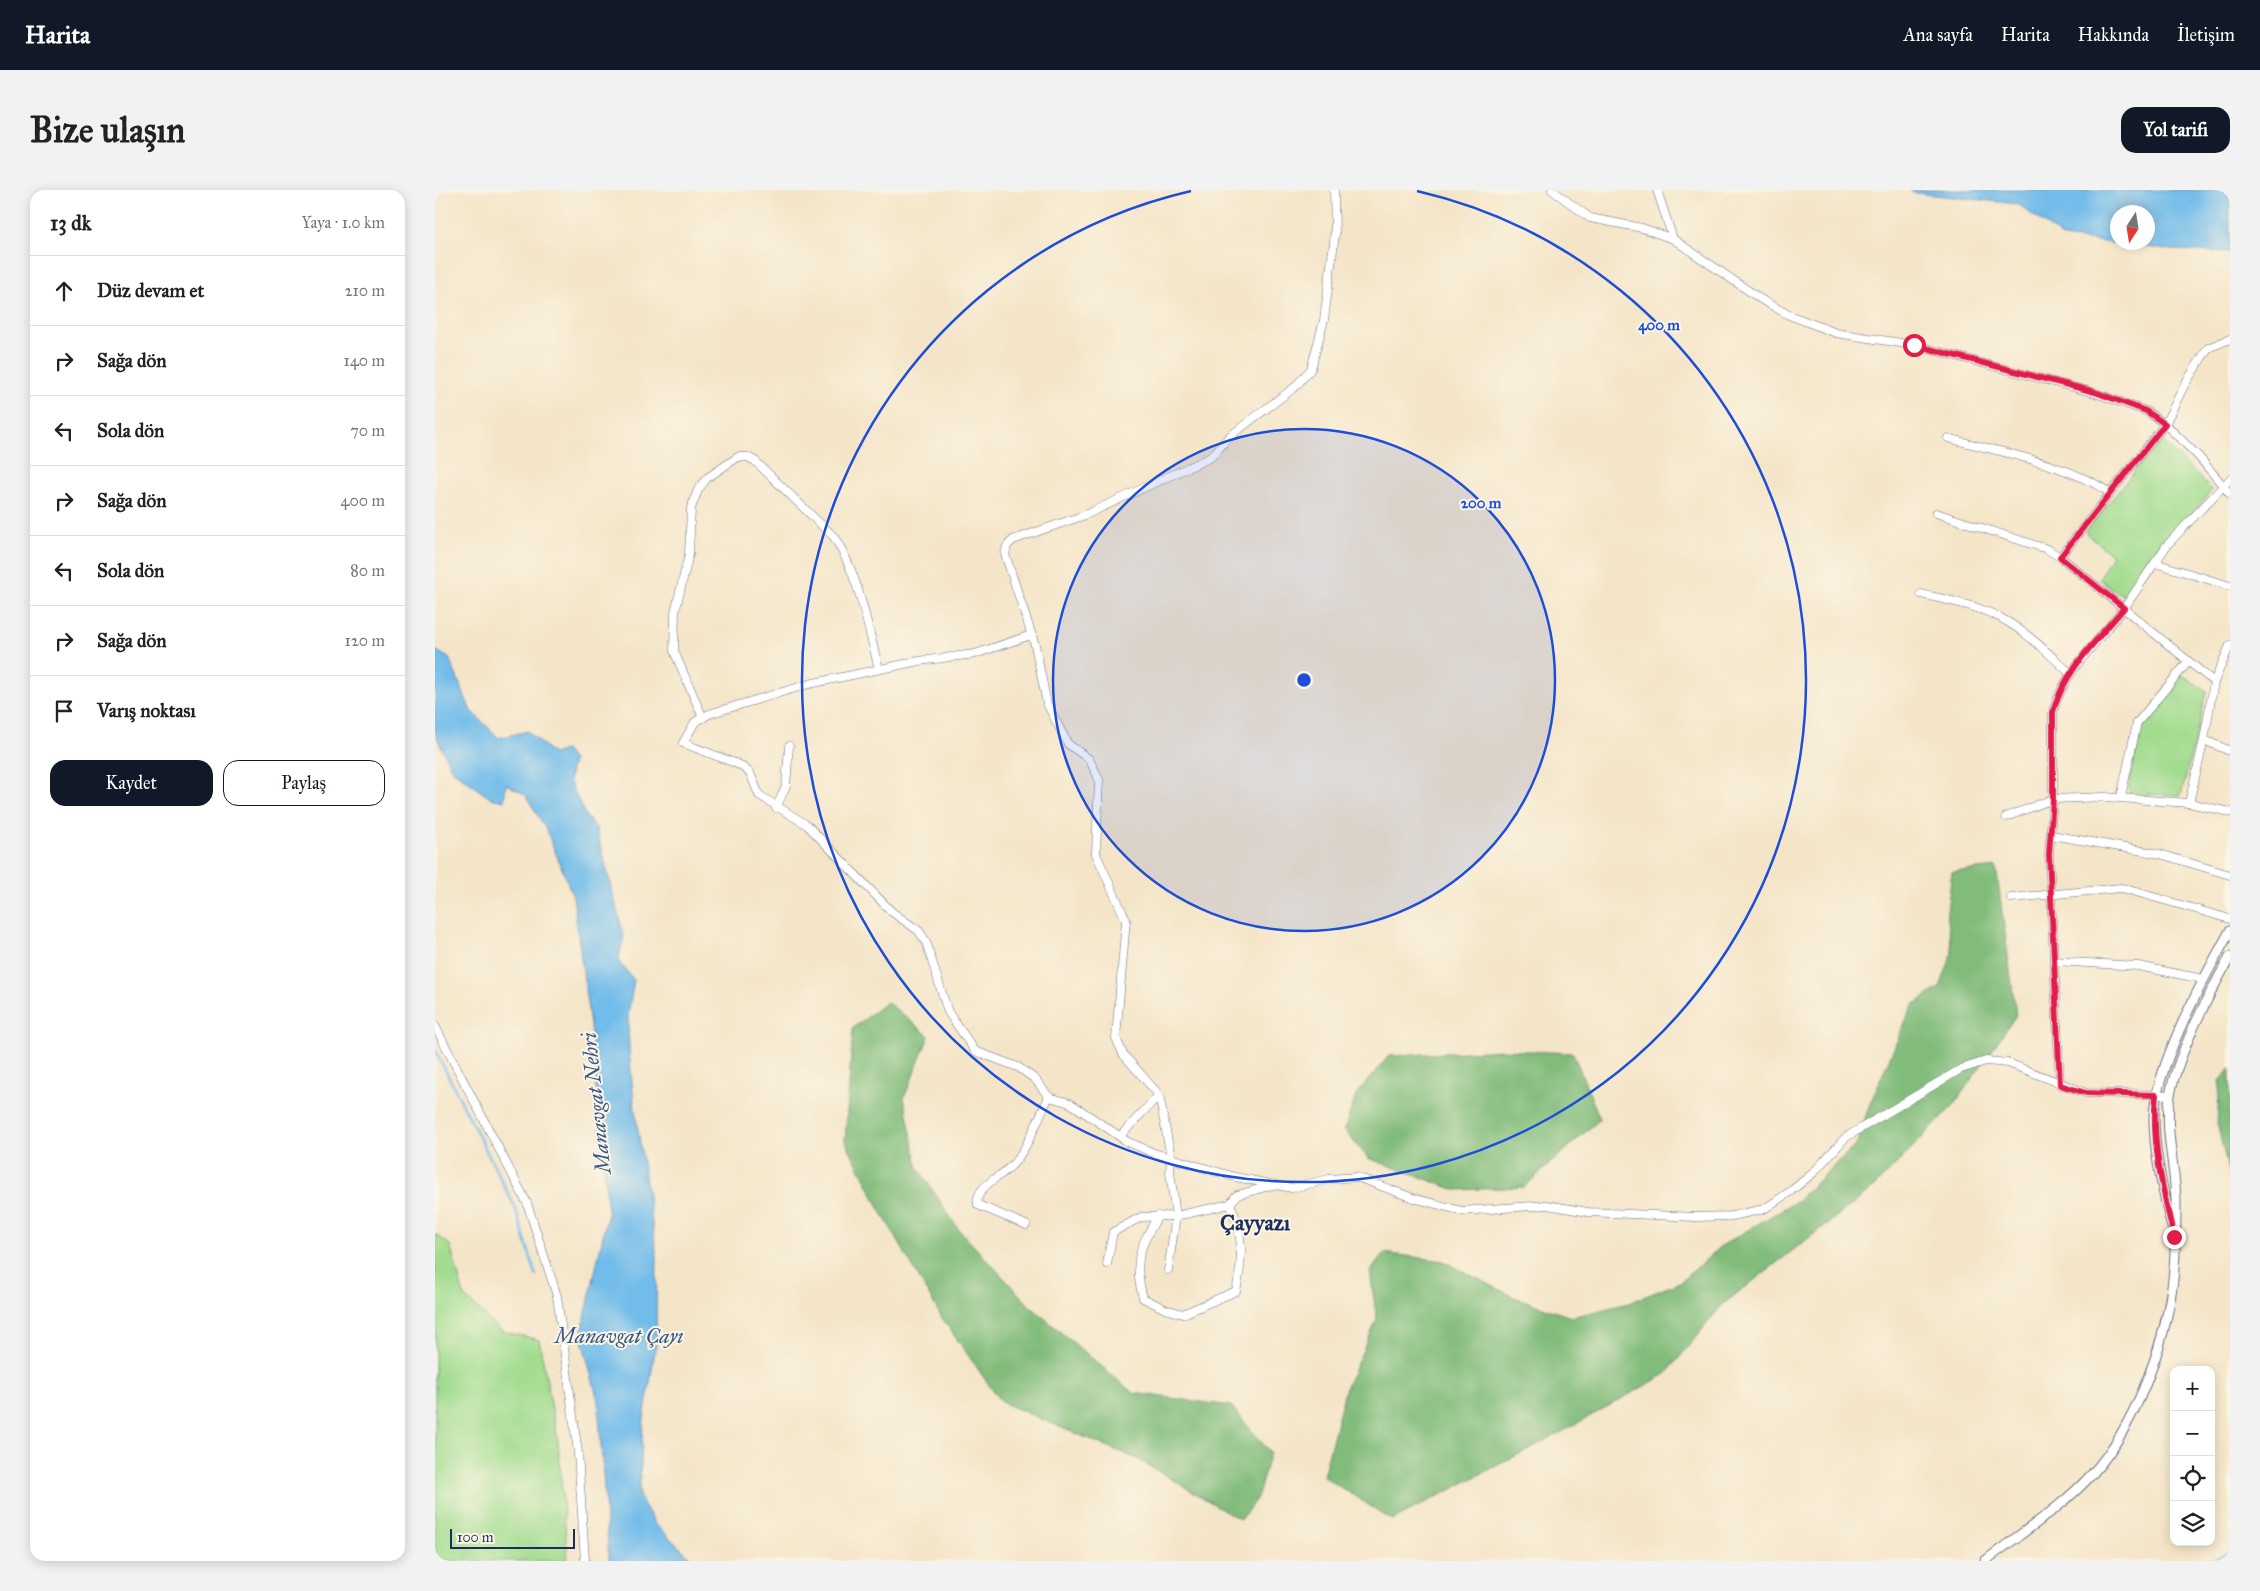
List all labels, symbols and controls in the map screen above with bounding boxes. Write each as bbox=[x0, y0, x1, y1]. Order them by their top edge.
text: Harita bbox=[25, 20, 90, 50]
text: Ana sayfa bbox=[1904, 24, 1973, 46]
text: Harita bbox=[2001, 24, 2050, 46]
text: Hakkında bbox=[2078, 24, 2149, 46]
text: İletişim bbox=[2177, 24, 2235, 46]
button: Yol tarifi bbox=[2121, 107, 2230, 153]
text: Bize ulaşın bbox=[30, 109, 185, 152]
north arrow bbox=[2110, 205, 2155, 250]
text: 13 dk bbox=[50, 210, 92, 236]
text: Yaya · 1.0 km bbox=[301, 213, 385, 232]
icon: ahead bbox=[50, 277, 78, 305]
text: Düz devam et bbox=[97, 279, 204, 302]
text: 210 m bbox=[345, 281, 385, 300]
text: 400 m bbox=[1638, 316, 1680, 335]
route start bbox=[1903, 334, 1926, 357]
icon: right bbox=[50, 347, 78, 375]
text: Sağa dön bbox=[97, 349, 166, 372]
text: 140 m bbox=[344, 351, 385, 370]
icon: left bbox=[50, 417, 78, 445]
text: Sola dön bbox=[97, 419, 164, 442]
text: 70 m bbox=[350, 421, 385, 440]
icon: right bbox=[50, 487, 78, 515]
text: Sağa dön bbox=[97, 489, 166, 512]
text: 400 m bbox=[341, 491, 385, 510]
text: 200 m bbox=[1461, 494, 1502, 512]
icon: left bbox=[50, 557, 78, 585]
text: Sola dön bbox=[97, 559, 164, 582]
text: 80 m bbox=[350, 561, 385, 580]
icon: right bbox=[50, 627, 78, 655]
text: Sağa dön bbox=[97, 629, 166, 652]
text: 120 m bbox=[345, 631, 385, 650]
centre of rings bbox=[1295, 671, 1313, 689]
icon: arrive bbox=[50, 697, 78, 725]
text: Varış noktası bbox=[97, 699, 196, 722]
button: Kaydet bbox=[50, 760, 213, 806]
button: Paylaş bbox=[223, 760, 385, 806]
water label: Manavgat Nehri bbox=[576, 1031, 617, 1177]
district label: Çayyazı bbox=[1220, 1209, 1291, 1236]
route end bbox=[2163, 1226, 2186, 1249]
water label: Manavgat Çayı bbox=[552, 1323, 684, 1349]
map controls bbox=[2170, 1366, 2215, 1546]
button: + bbox=[2170, 1366, 2215, 1411]
button: − bbox=[2170, 1411, 2215, 1456]
button: locate bbox=[2170, 1456, 2215, 1501]
button: layers bbox=[2170, 1501, 2215, 1546]
scale bar bbox=[450, 1526, 575, 1549]
text: 100 m bbox=[457, 1529, 494, 1546]

